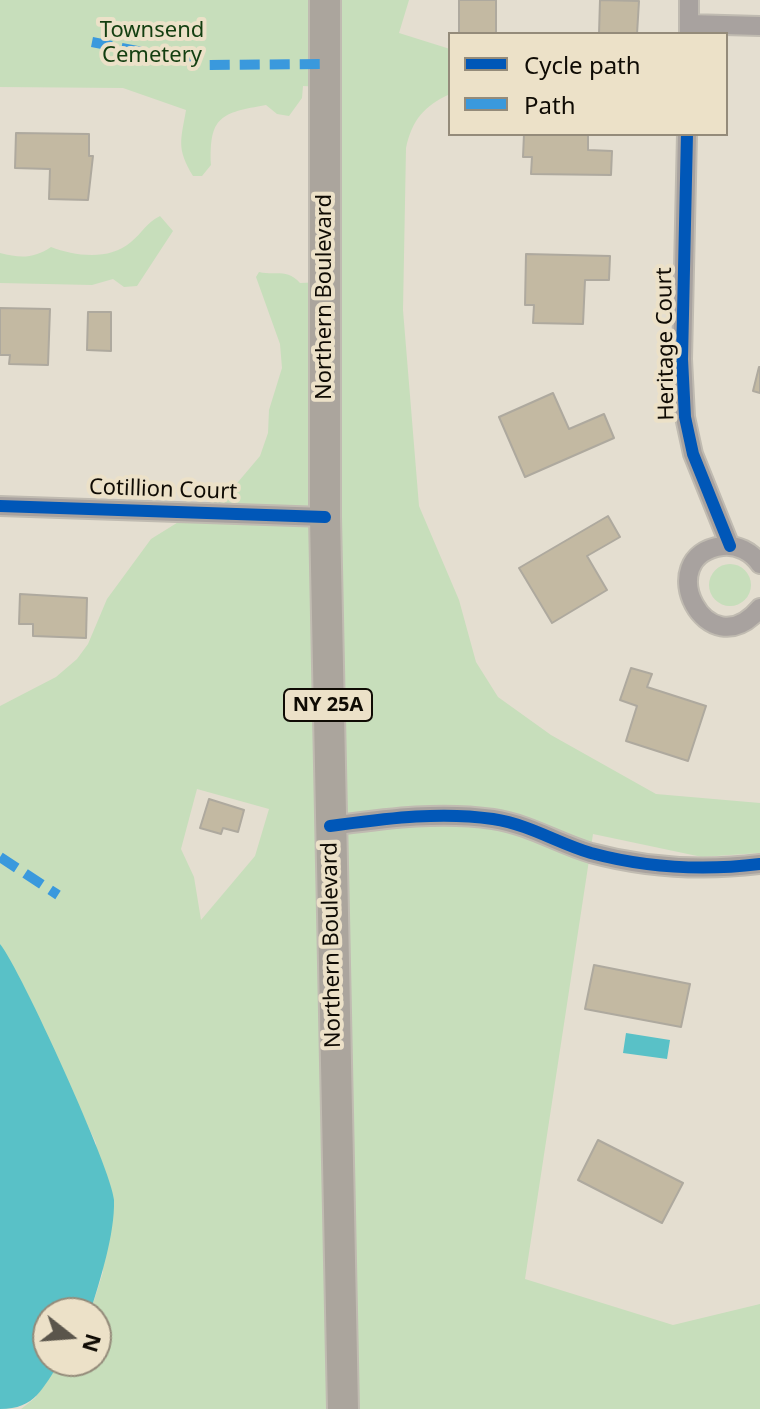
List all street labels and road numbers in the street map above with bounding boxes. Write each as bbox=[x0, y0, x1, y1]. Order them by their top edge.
street label: Northern Boulevard bbox=[312, 194, 338, 400]
street label: Heritage Court bbox=[651, 267, 681, 421]
street label: Cotillion Court bbox=[88, 474, 238, 506]
road number: NY 25A bbox=[284, 689, 372, 721]
street label: Northern Boulevard bbox=[317, 842, 347, 1048]

